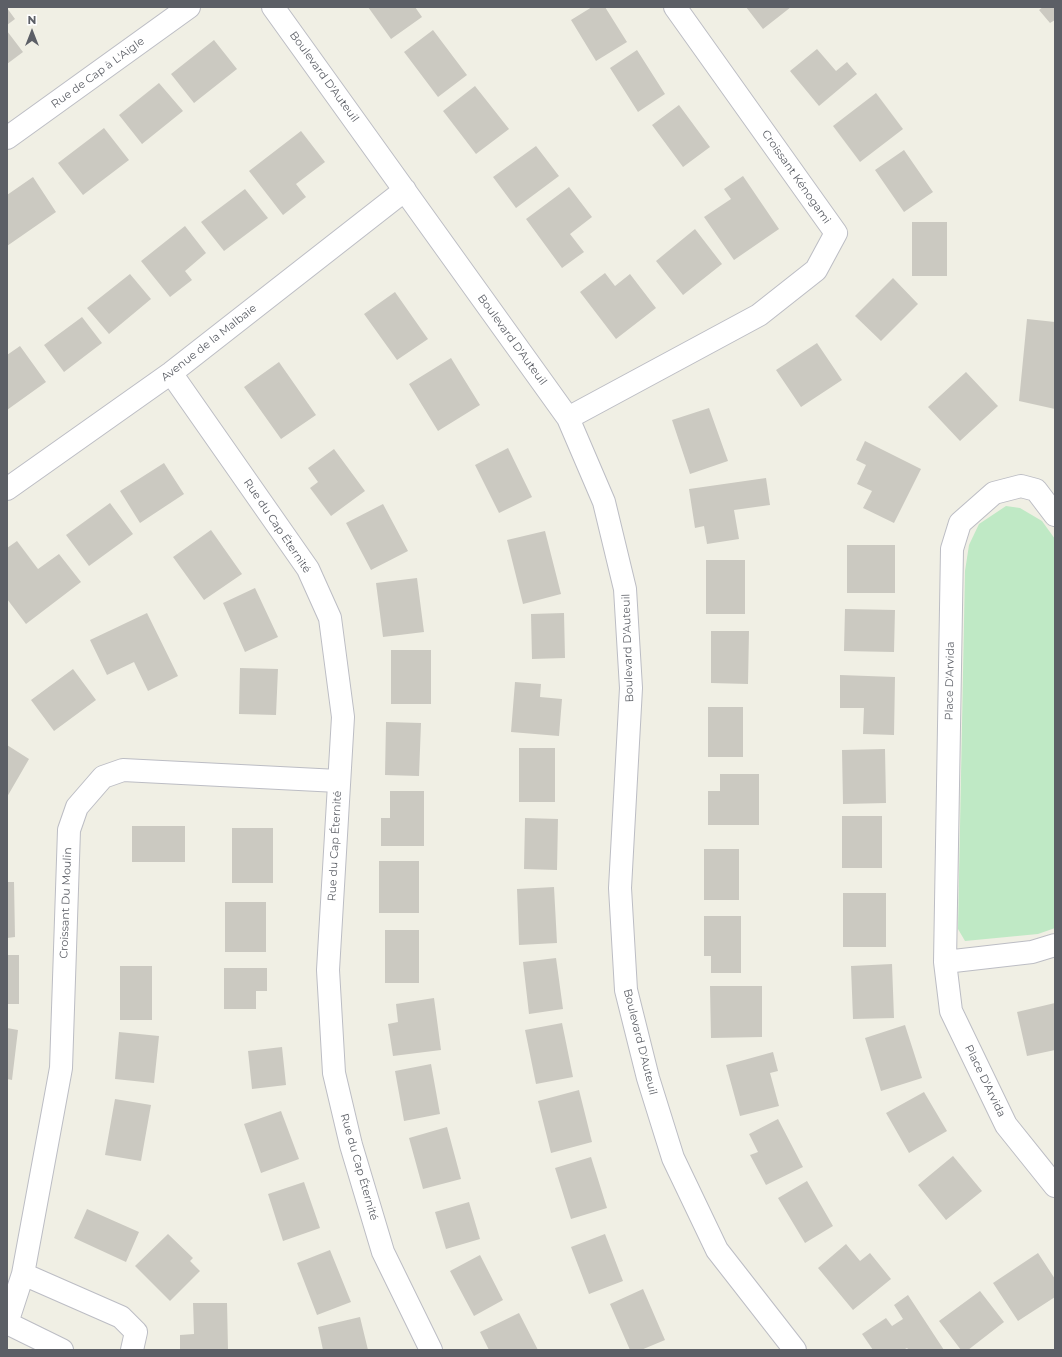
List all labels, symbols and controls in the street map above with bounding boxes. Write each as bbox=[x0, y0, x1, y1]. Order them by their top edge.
north arrow bbox=[12, 12, 52, 52]
text: N bbox=[28, 13, 36, 27]
street label: Boulevard D'Auteuil bbox=[287, 29, 361, 125]
street label: Rue de Cap à L'Aigle bbox=[49, 35, 147, 111]
street label: Croissant Kénogami bbox=[759, 128, 833, 226]
street label: Boulevard D'Auteuil bbox=[475, 292, 549, 388]
street label: Avenue de la Malbaie bbox=[159, 302, 259, 384]
street label: Rue du Cap Éternité bbox=[241, 476, 313, 576]
street label: Boulevard D'Auteuil bbox=[620, 593, 636, 703]
street label: Place D'Arvida bbox=[943, 641, 957, 721]
street label: Rue du Cap Éternité bbox=[326, 790, 344, 902]
street label: Croissant Du Moulin bbox=[57, 847, 75, 959]
street label: Boulevard D'Auteuil bbox=[620, 988, 660, 1096]
street label: Place D'Arvida bbox=[962, 1043, 1008, 1119]
street label: Rue du Cap Éternité bbox=[337, 1112, 381, 1222]

